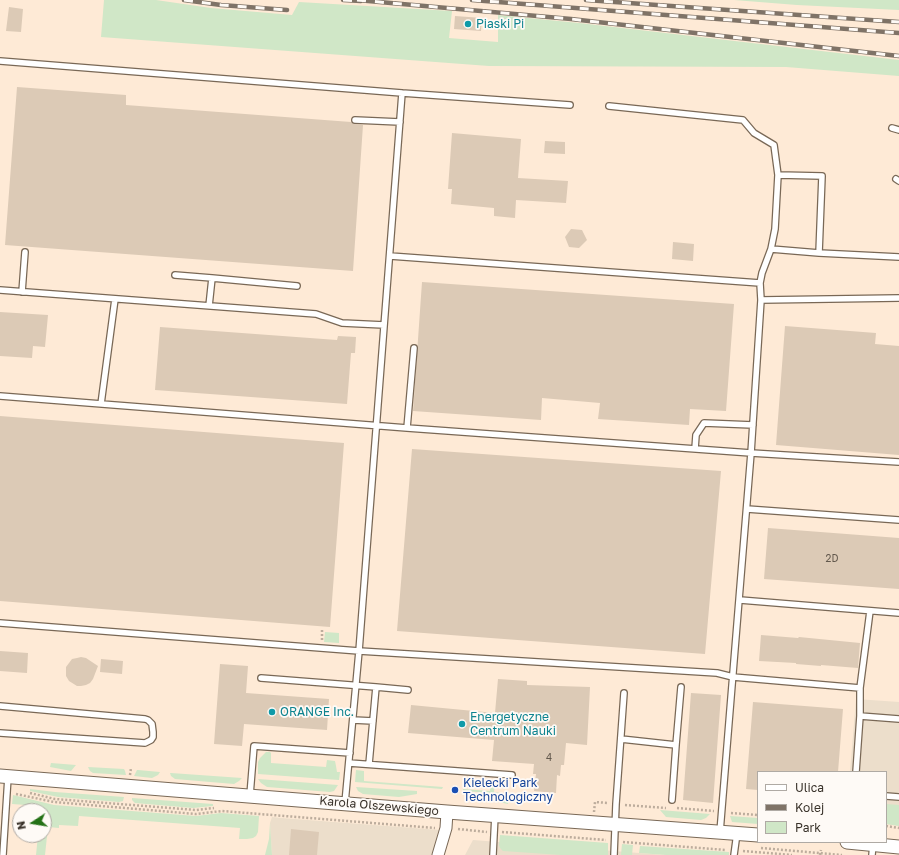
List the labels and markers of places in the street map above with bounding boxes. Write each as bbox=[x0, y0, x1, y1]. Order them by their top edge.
place label: Piaski Pi bbox=[476, 17, 524, 31]
marker: Piaski Pi bbox=[463, 19, 473, 29]
place label: ORANGE Inc. bbox=[280, 705, 354, 719]
marker: ORANGE Inc. bbox=[267, 707, 277, 717]
place label: Energetyczne Centrum Nauki bbox=[470, 710, 556, 738]
marker: Energetyczne Centrum Nauki bbox=[457, 719, 467, 729]
place label: Kielecki Park Technologiczny bbox=[463, 776, 553, 804]
marker: Kielecki Park Technologiczny bbox=[450, 785, 460, 795]

